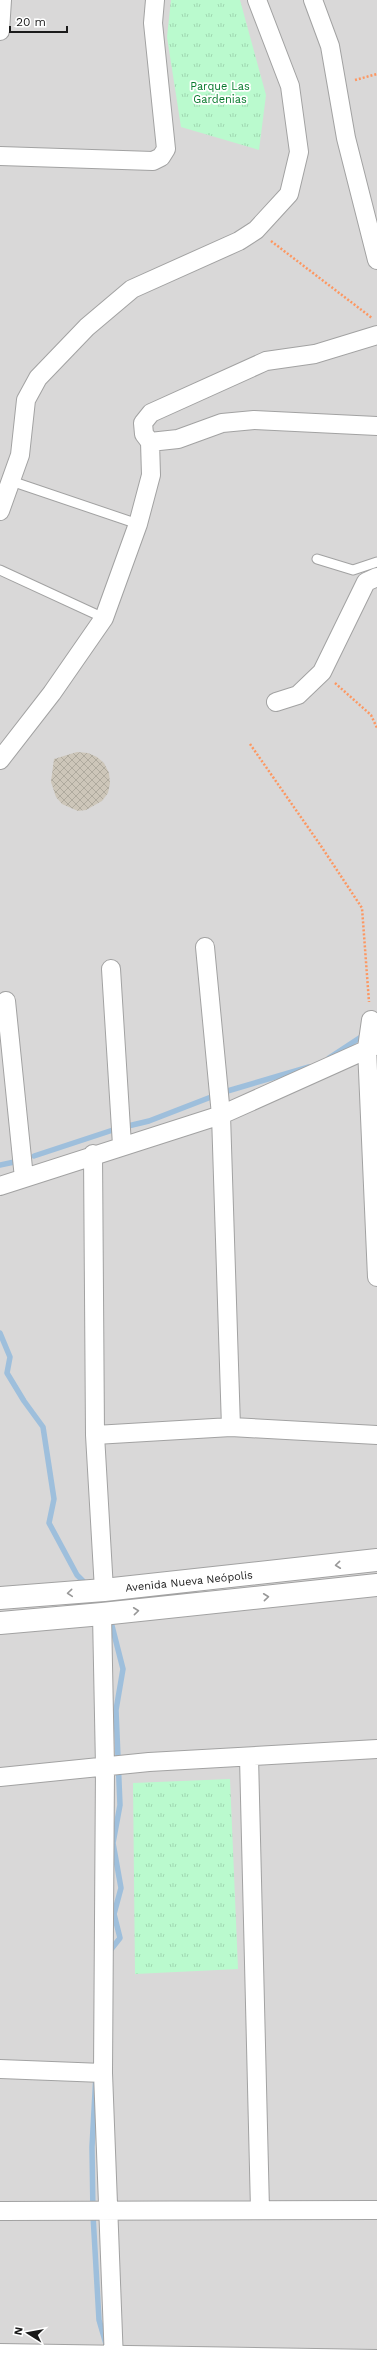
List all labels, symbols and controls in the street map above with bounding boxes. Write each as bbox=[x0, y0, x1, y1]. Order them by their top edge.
scale bar bbox=[10, 8, 67, 34]
text: 20 m bbox=[16, 15, 46, 29]
park label: Parque Las Gardenias bbox=[190, 80, 250, 106]
one-way arrow bbox=[335, 1560, 341, 1569]
street label: Avenida Nueva Neópolis bbox=[125, 1568, 254, 1595]
one-way arrow bbox=[67, 1588, 73, 1597]
one-way arrow bbox=[263, 1593, 269, 1602]
one-way arrow bbox=[133, 1606, 139, 1615]
north arrow bbox=[8, 2313, 48, 2353]
text: N bbox=[12, 2326, 26, 2336]

